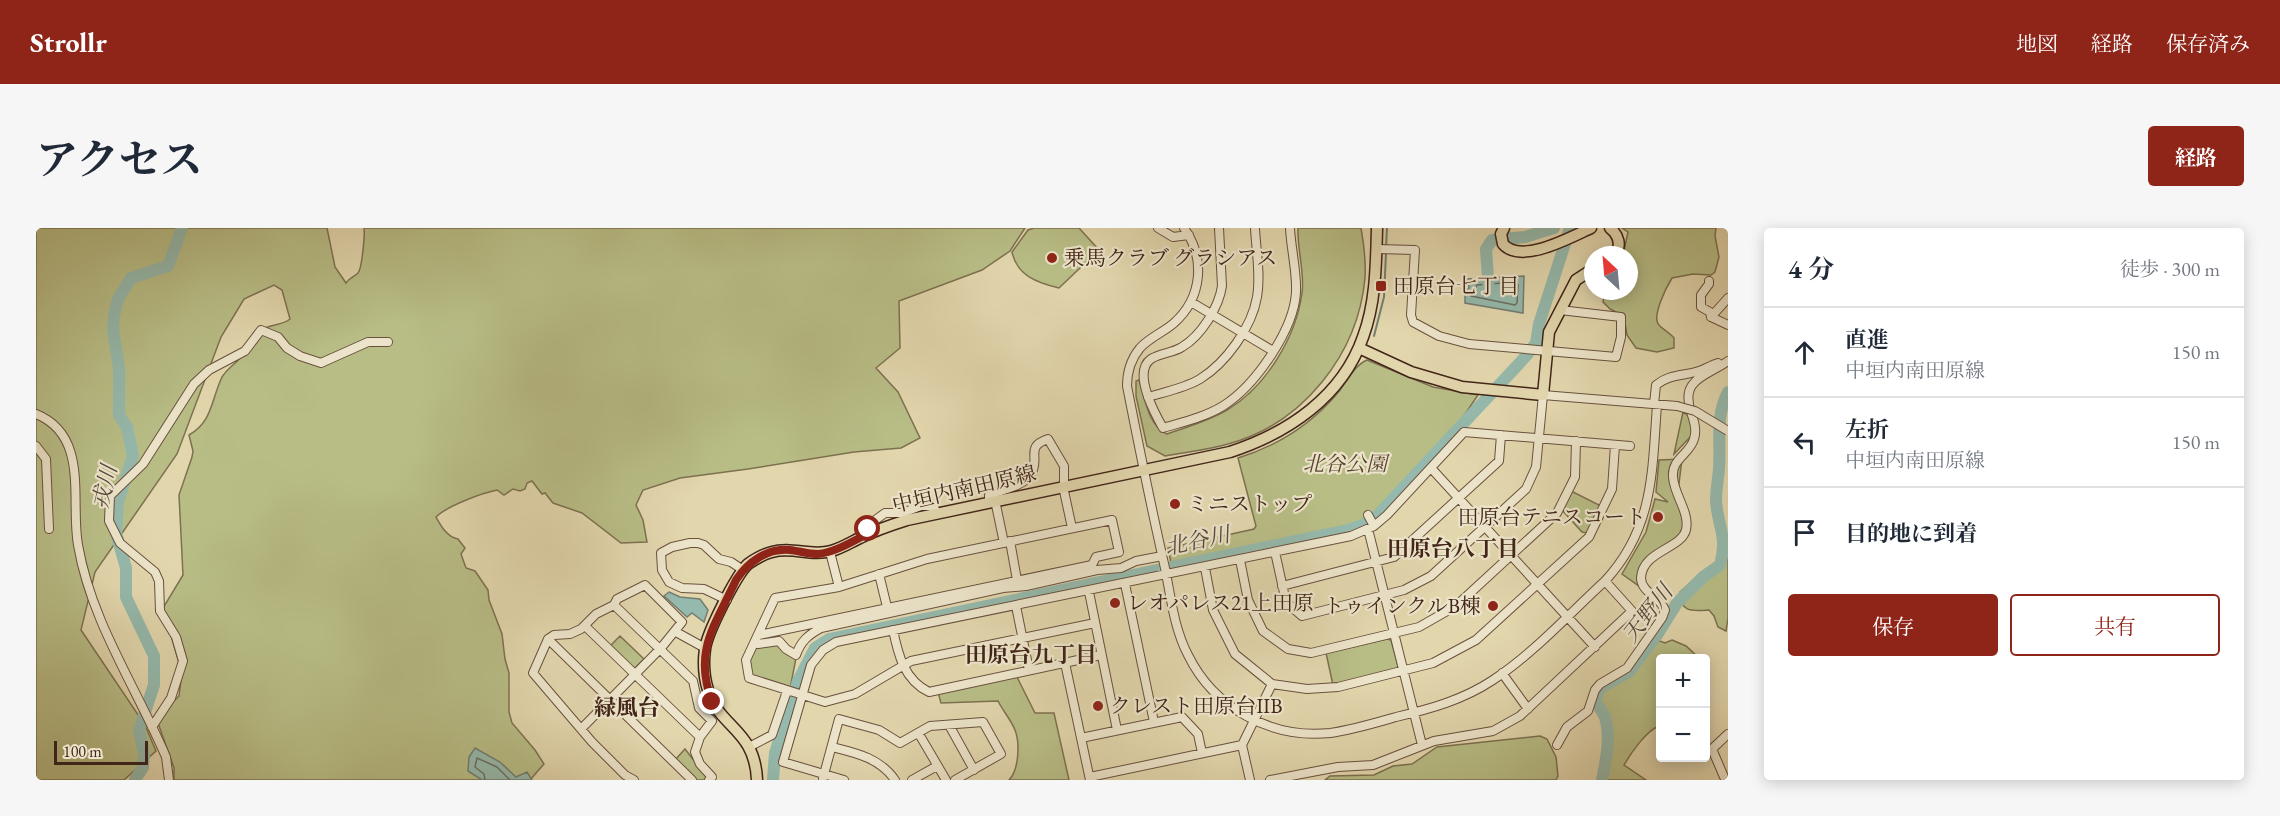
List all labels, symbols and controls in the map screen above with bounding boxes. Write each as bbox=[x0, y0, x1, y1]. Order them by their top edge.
text: Strollr bbox=[30, 24, 107, 60]
text: 地図 bbox=[2016, 30, 2058, 57]
text: 経路 bbox=[2091, 30, 2133, 57]
text: 保存済み bbox=[2166, 30, 2250, 57]
button: 経路 bbox=[2148, 126, 2244, 186]
text: アクセス bbox=[36, 132, 203, 187]
place label: 乗馬クラブ グラシアス bbox=[1064, 244, 1277, 271]
north arrow bbox=[1584, 246, 1638, 300]
marker: 乗馬クラブ グラシアス bbox=[1045, 251, 1059, 265]
text: 4 分 bbox=[1788, 252, 1834, 286]
text: 徒歩 · 300 m bbox=[2120, 256, 2220, 282]
place label: 田原台七丁目 bbox=[1393, 272, 1519, 299]
marker: 田原台七丁目 bbox=[1374, 279, 1388, 293]
text: 直進 bbox=[1845, 325, 1889, 354]
icon: ahead bbox=[1788, 336, 1821, 369]
text: 150 m bbox=[2172, 339, 2220, 365]
text: 中垣内南田原線 bbox=[1845, 357, 1985, 383]
text: 左折 bbox=[1845, 415, 1889, 444]
icon: left bbox=[1788, 426, 1821, 459]
text: 150 m bbox=[2172, 429, 2220, 455]
text: 中垣内南田原線 bbox=[1845, 447, 1985, 473]
park label: 北谷公園 bbox=[1303, 450, 1390, 477]
street label: 中垣内南田原線 bbox=[889, 459, 1039, 518]
water label: 戎川 bbox=[85, 460, 124, 512]
place label: ミニストップ bbox=[1187, 490, 1312, 517]
marker: ミニストップ bbox=[1168, 497, 1182, 511]
place label: 田原台テニスコート bbox=[1458, 503, 1646, 530]
marker: 田原台テニスコート bbox=[1651, 510, 1665, 524]
route start bbox=[854, 515, 880, 541]
icon: arrive bbox=[1788, 516, 1821, 549]
water label: 北谷川 bbox=[1162, 519, 1234, 562]
text: 目的地に到着 bbox=[1845, 519, 1977, 548]
district label: 田原台八丁目 bbox=[1387, 534, 1519, 563]
water label: 天野川 bbox=[1616, 577, 1680, 648]
place label: レオパレス21上田原 bbox=[1127, 589, 1314, 616]
place label: トゥインクルB棟 bbox=[1323, 592, 1481, 619]
button: 保存 bbox=[1788, 594, 1998, 656]
button: 共有 bbox=[2010, 594, 2220, 656]
marker: レオパレス21上田原 bbox=[1108, 596, 1122, 610]
marker: トゥインクルB棟 bbox=[1486, 599, 1500, 613]
district label: 田原台九丁目 bbox=[965, 640, 1097, 669]
map controls bbox=[1656, 654, 1710, 762]
button: + bbox=[1656, 654, 1710, 708]
route end bbox=[698, 688, 724, 714]
place label: クレスト田原台ⅡB bbox=[1110, 692, 1283, 719]
district label: 緑風台 bbox=[594, 693, 660, 722]
marker: クレスト田原台ⅡB bbox=[1091, 699, 1105, 713]
button: − bbox=[1656, 708, 1710, 762]
scale bar bbox=[54, 738, 148, 766]
text: 100 m bbox=[63, 741, 102, 762]

